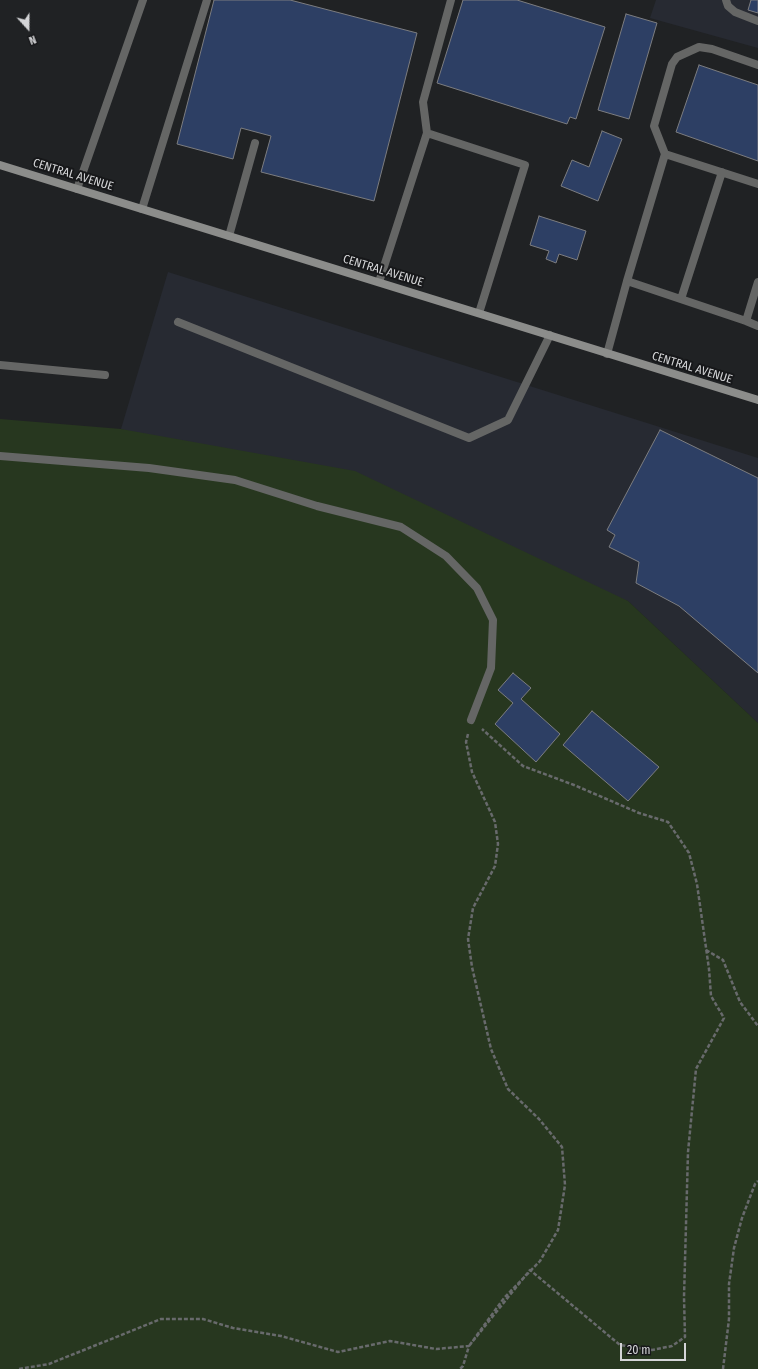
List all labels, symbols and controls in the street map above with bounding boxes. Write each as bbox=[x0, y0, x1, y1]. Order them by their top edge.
north arrow bbox=[8, 8, 48, 48]
text: N bbox=[27, 32, 38, 47]
street label: CENTRAL AVENUE bbox=[31, 156, 115, 194]
street label: CENTRAL AVENUE bbox=[341, 252, 425, 290]
street label: CENTRAL AVENUE bbox=[650, 349, 734, 387]
scale bar bbox=[622, 1335, 688, 1361]
text: 20 m bbox=[627, 1343, 651, 1357]

